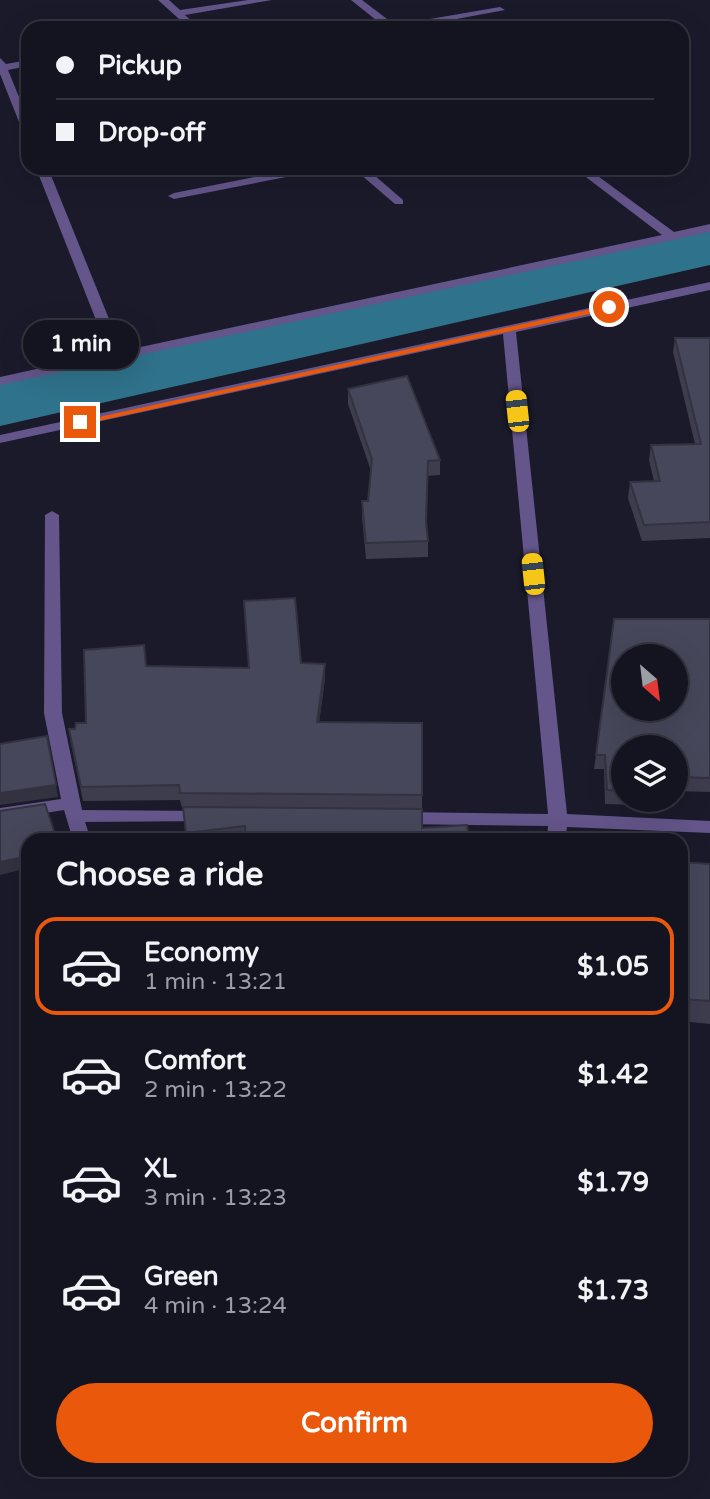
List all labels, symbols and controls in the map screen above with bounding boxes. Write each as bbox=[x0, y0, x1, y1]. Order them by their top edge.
text: Pickup bbox=[98, 50, 182, 81]
text: Drop-off bbox=[98, 117, 205, 148]
route start bbox=[593, 291, 625, 323]
callout: 1 min bbox=[22, 320, 138, 370]
text: 1 min bbox=[50, 330, 112, 358]
car bbox=[505, 389, 530, 433]
route end bbox=[64, 406, 96, 438]
car bbox=[521, 552, 546, 596]
north arrow bbox=[611, 644, 688, 721]
map controls bbox=[611, 644, 688, 812]
button: layers bbox=[611, 735, 688, 812]
text: Choose a ride bbox=[56, 856, 263, 894]
icon: car bbox=[60, 935, 123, 998]
text: Economy bbox=[144, 937, 259, 968]
text: $1.05 bbox=[577, 951, 649, 982]
text: 1 min · 13:21 bbox=[144, 968, 287, 996]
icon: car bbox=[60, 1043, 123, 1106]
text: Comfort bbox=[144, 1045, 246, 1076]
text: $1.42 bbox=[578, 1059, 649, 1090]
text: 2 min · 13:22 bbox=[144, 1076, 287, 1104]
icon: car bbox=[60, 1151, 123, 1214]
text: XL bbox=[144, 1153, 176, 1184]
text: $1.79 bbox=[577, 1167, 649, 1198]
text: 3 min · 13:23 bbox=[144, 1184, 287, 1212]
icon: car bbox=[60, 1259, 123, 1322]
text: Green bbox=[144, 1261, 219, 1292]
text: $1.73 bbox=[577, 1275, 649, 1306]
text: 4 min · 13:24 bbox=[144, 1292, 287, 1320]
button: Confirm bbox=[56, 1383, 653, 1463]

